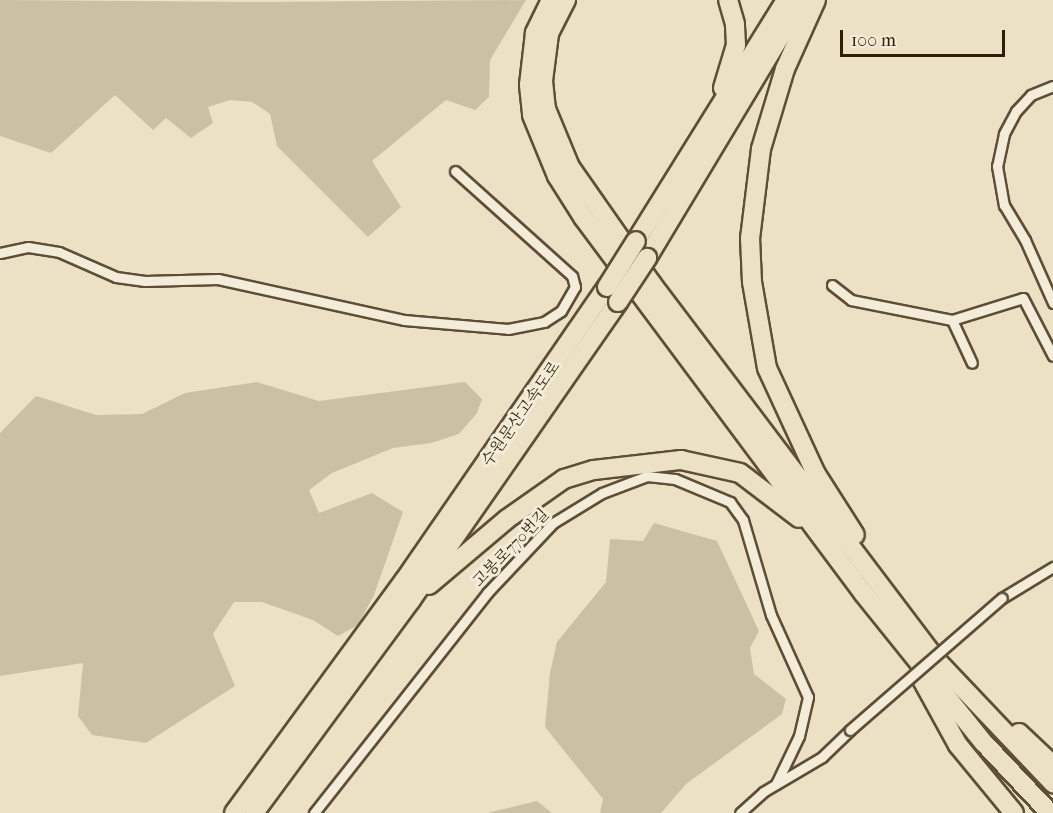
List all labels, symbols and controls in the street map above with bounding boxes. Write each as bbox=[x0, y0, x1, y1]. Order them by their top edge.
scale bar bbox=[843, 18, 1008, 56]
text: 100 m bbox=[851, 30, 896, 51]
street label: 수원문산고속도로 bbox=[478, 358, 564, 470]
street label: 고봉로770번길 bbox=[469, 505, 553, 591]

